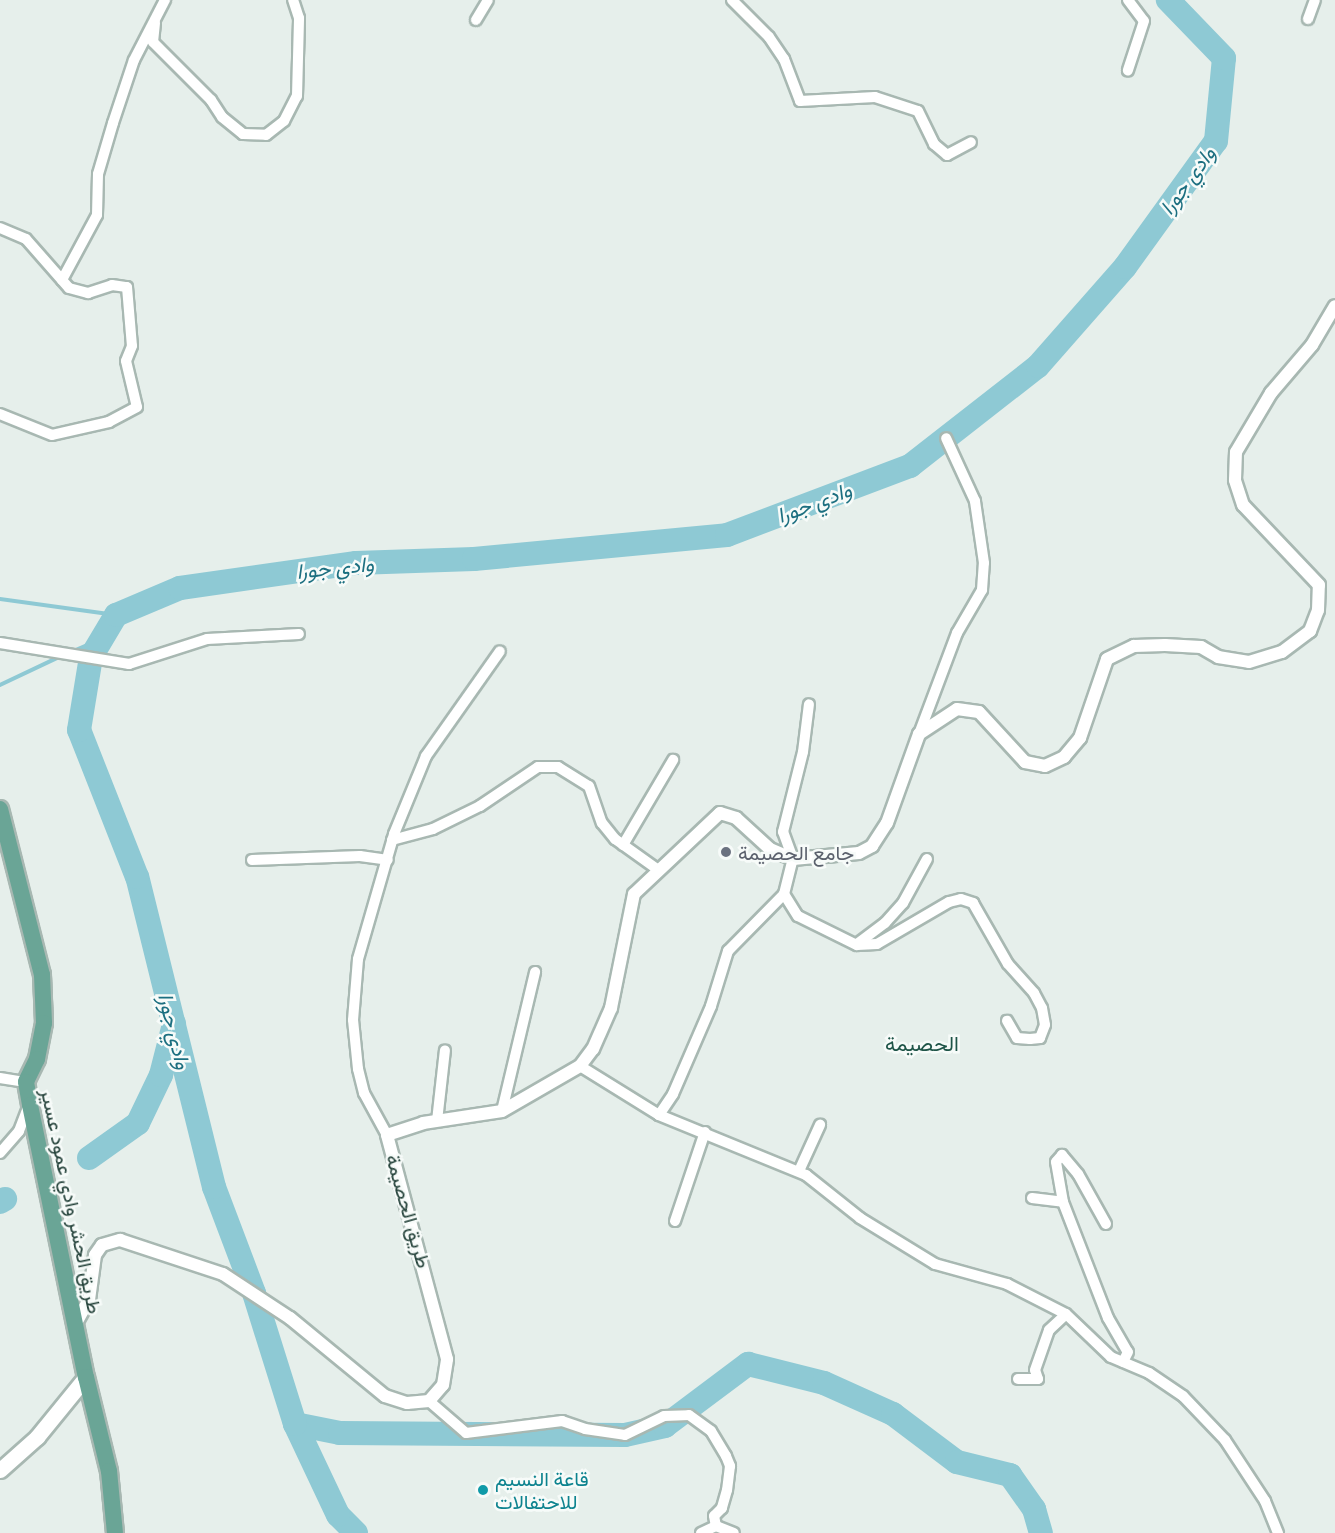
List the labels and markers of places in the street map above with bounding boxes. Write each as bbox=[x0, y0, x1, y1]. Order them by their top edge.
place label: جامع الحصيمة bbox=[738, 840, 854, 864]
marker: جامع الحصيمة bbox=[719, 845, 733, 859]
place label: قاعة النسيم للاحتفالات bbox=[495, 1466, 589, 1513]
marker: قاعة النسيم للاحتفالات bbox=[476, 1483, 490, 1497]

